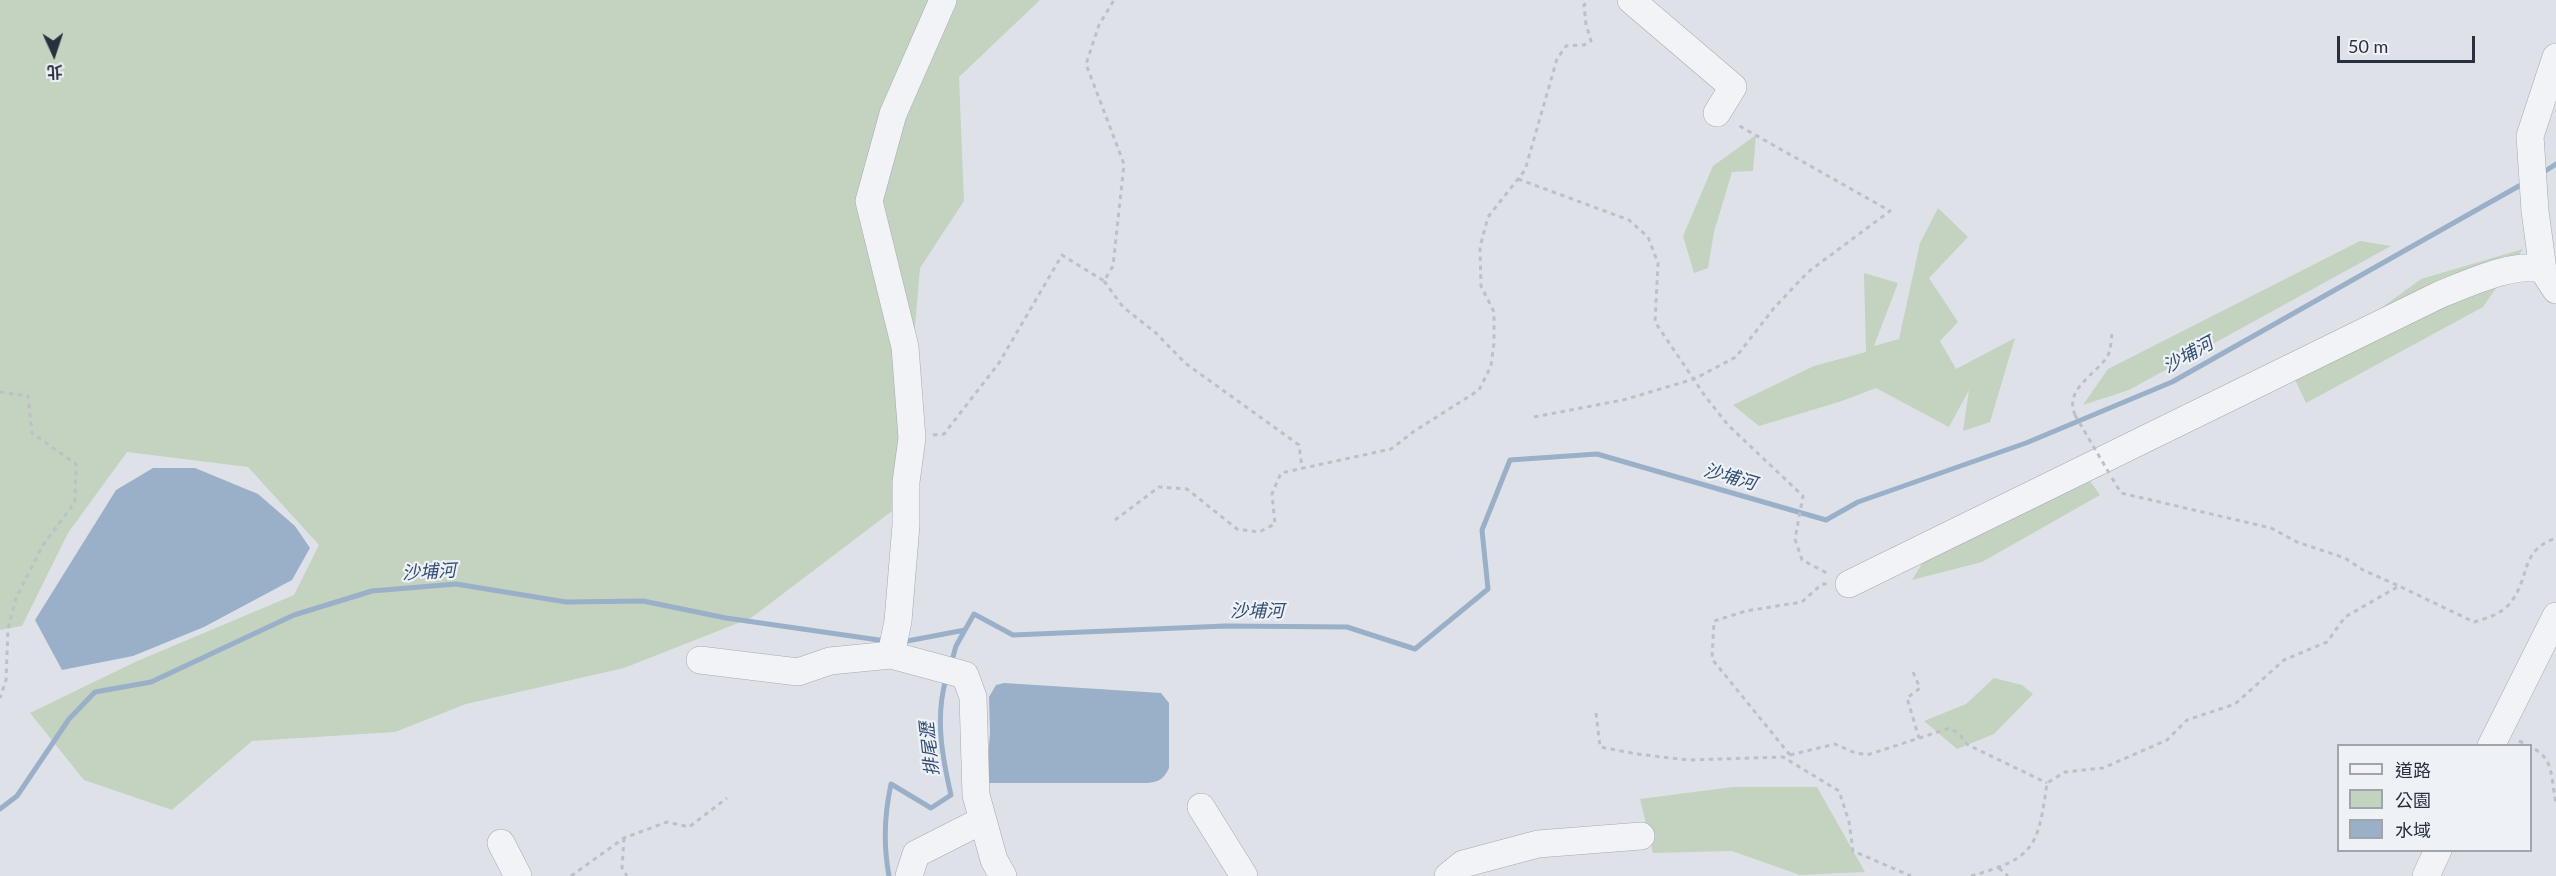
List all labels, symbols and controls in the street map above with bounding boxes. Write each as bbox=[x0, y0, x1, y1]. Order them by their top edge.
north arrow bbox=[24, 24, 84, 84]
scale bar bbox=[2340, 24, 2478, 62]
text: 50 m bbox=[2348, 35, 2388, 57]
text: 北 bbox=[46, 63, 63, 82]
water label: 沙埔河 bbox=[2159, 332, 2217, 378]
water label: 沙埔河 bbox=[1701, 459, 1759, 495]
water label: 沙埔河 bbox=[401, 560, 457, 584]
water label: 沙埔河 bbox=[1230, 600, 1284, 622]
water label: 排尾瀝 bbox=[916, 721, 944, 777]
legend bbox=[2337, 744, 2532, 852]
text: 道路 bbox=[2395, 759, 2431, 781]
text: 公園 bbox=[2395, 789, 2431, 811]
text: 水域 bbox=[2395, 819, 2431, 841]

